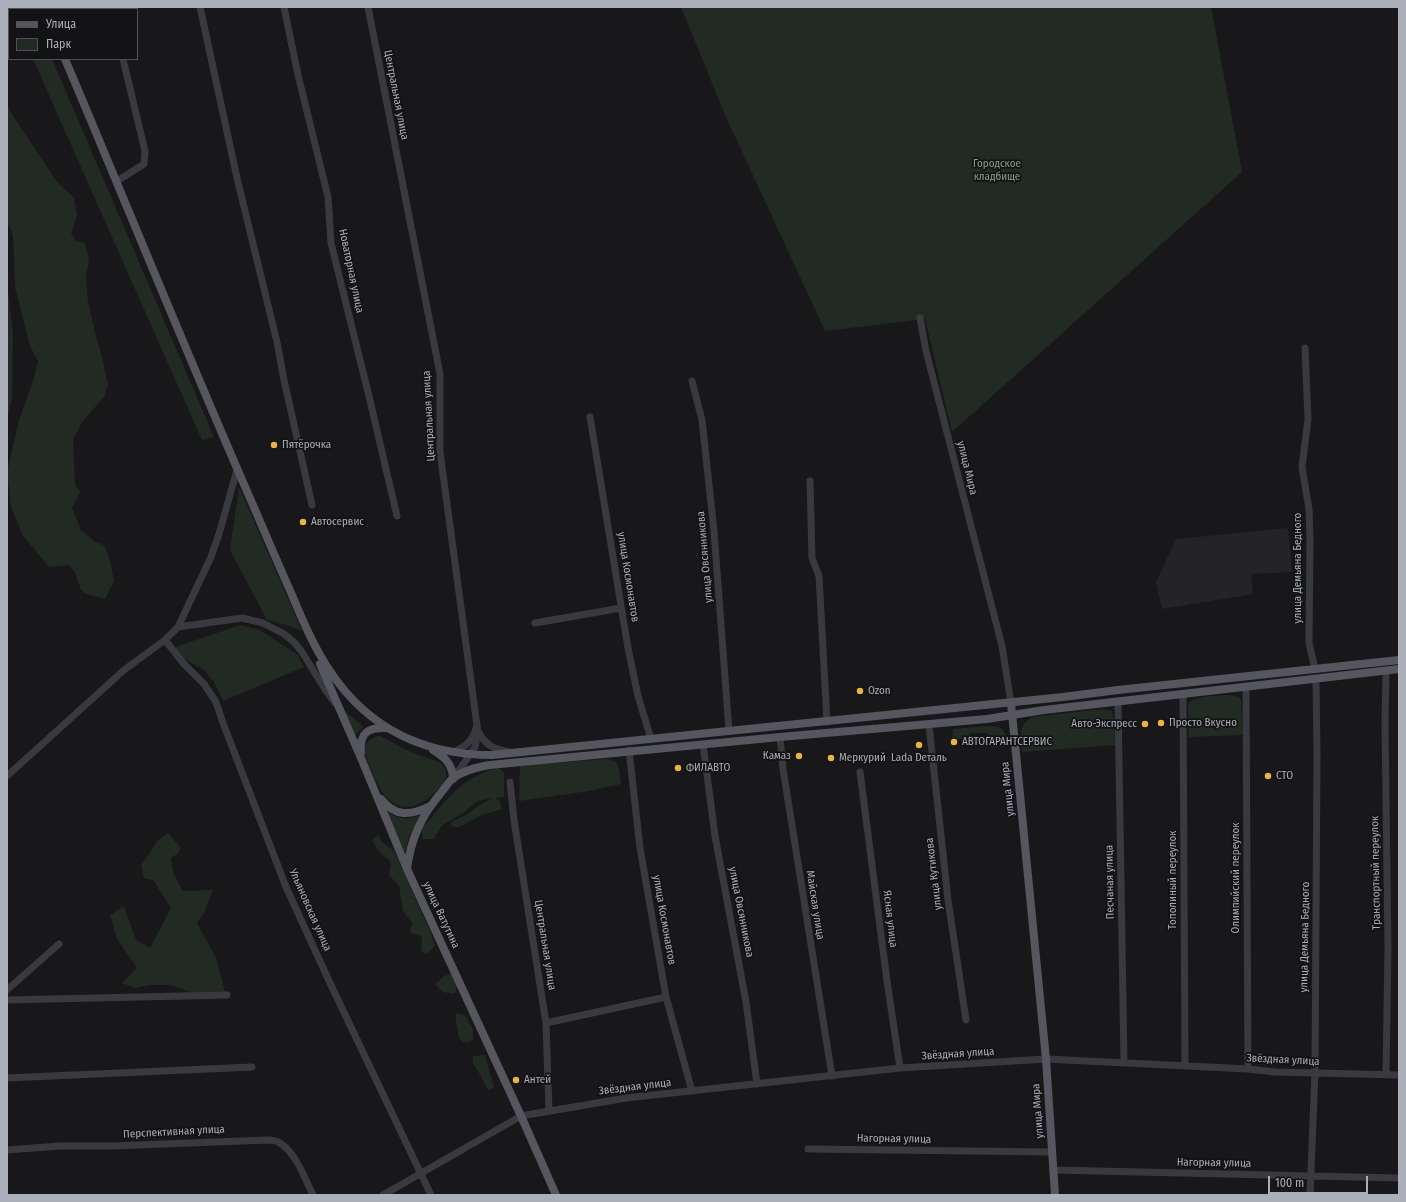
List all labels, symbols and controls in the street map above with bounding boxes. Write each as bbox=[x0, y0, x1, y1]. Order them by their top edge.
legend bbox=[8, 8, 138, 60]
text: Улица bbox=[46, 17, 76, 31]
text: Парк bbox=[46, 37, 71, 51]
street label: Центральная улица bbox=[381, 49, 411, 141]
park label: Городское кладбище bbox=[973, 157, 1021, 183]
street label: Новаторная улица bbox=[336, 228, 366, 314]
street label: Центральная улица bbox=[420, 370, 438, 462]
place label: Пятёрочка bbox=[282, 438, 331, 452]
marker: Пятёрочка bbox=[269, 440, 279, 450]
street label: улица Мира bbox=[954, 440, 980, 496]
street label: улица Овсянникова bbox=[694, 511, 716, 603]
street label: улица Демьяна Бедного bbox=[1291, 513, 1305, 623]
place label: Автосервис bbox=[311, 515, 364, 529]
marker: Автосервис bbox=[298, 517, 308, 527]
street label: улица Космонавтов bbox=[614, 531, 642, 623]
place label: Ozon bbox=[868, 684, 891, 698]
marker: Ozon bbox=[855, 686, 865, 696]
place label: Просто Вкусно bbox=[1169, 716, 1237, 730]
place label: Авто-Экспресс bbox=[1071, 717, 1137, 731]
marker: Просто Вкусно bbox=[1156, 718, 1166, 728]
marker: Авто-Экспресс bbox=[1140, 719, 1150, 729]
place label: АВТОГАРАНТСЕРВИС bbox=[962, 735, 1052, 749]
marker: АВТОГАРАНТСЕРВИС bbox=[949, 737, 959, 747]
marker: Lada Dеталь bbox=[914, 740, 924, 750]
place label: Камаз bbox=[763, 749, 791, 763]
marker: Камаз bbox=[794, 751, 804, 761]
place label: Меркурий bbox=[839, 751, 886, 765]
place label: Lada Dеталь bbox=[891, 751, 947, 765]
marker: Меркурий bbox=[826, 753, 836, 763]
place label: ФИЛАВТО bbox=[686, 761, 730, 775]
street label: улица Мира bbox=[999, 761, 1017, 817]
marker: ФИЛАВТО bbox=[673, 763, 683, 773]
place label: СТО bbox=[1276, 769, 1293, 783]
marker: СТО bbox=[1263, 771, 1273, 781]
street label: Транспортный переулок bbox=[1368, 816, 1384, 930]
street label: Олимпийский переулок bbox=[1229, 823, 1243, 933]
street label: Тополиный переулок bbox=[1166, 831, 1180, 929]
street label: улица Кутикова bbox=[923, 837, 945, 911]
street label: Песчаная улица bbox=[1103, 845, 1117, 919]
street label: улица Овсянникова bbox=[726, 866, 756, 958]
street label: Ульяновская улица bbox=[286, 867, 334, 953]
street label: Майская улица bbox=[803, 869, 827, 941]
street label: улица Космонавтов bbox=[650, 874, 678, 966]
street label: улица Ватутина bbox=[420, 879, 462, 951]
street label: улица Демьяна Бедного bbox=[1297, 881, 1313, 993]
street label: Ясная улица bbox=[880, 890, 900, 948]
street label: Центральная улица bbox=[531, 899, 559, 991]
street label: Звёздная улица bbox=[921, 1045, 995, 1063]
street label: Звёздная улица bbox=[1246, 1051, 1320, 1069]
place label: Антей bbox=[524, 1073, 551, 1087]
marker: Антей bbox=[511, 1075, 521, 1085]
street label: Звёздная улица bbox=[598, 1076, 672, 1098]
street label: улица Мира bbox=[1029, 1083, 1047, 1139]
street label: Перспективная улица bbox=[123, 1123, 225, 1141]
street label: Нагорная улица bbox=[857, 1132, 931, 1146]
street label: Нагорная улица bbox=[1177, 1156, 1251, 1170]
scale bar bbox=[1270, 1168, 1370, 1194]
text: 100 m bbox=[1275, 1176, 1304, 1190]

